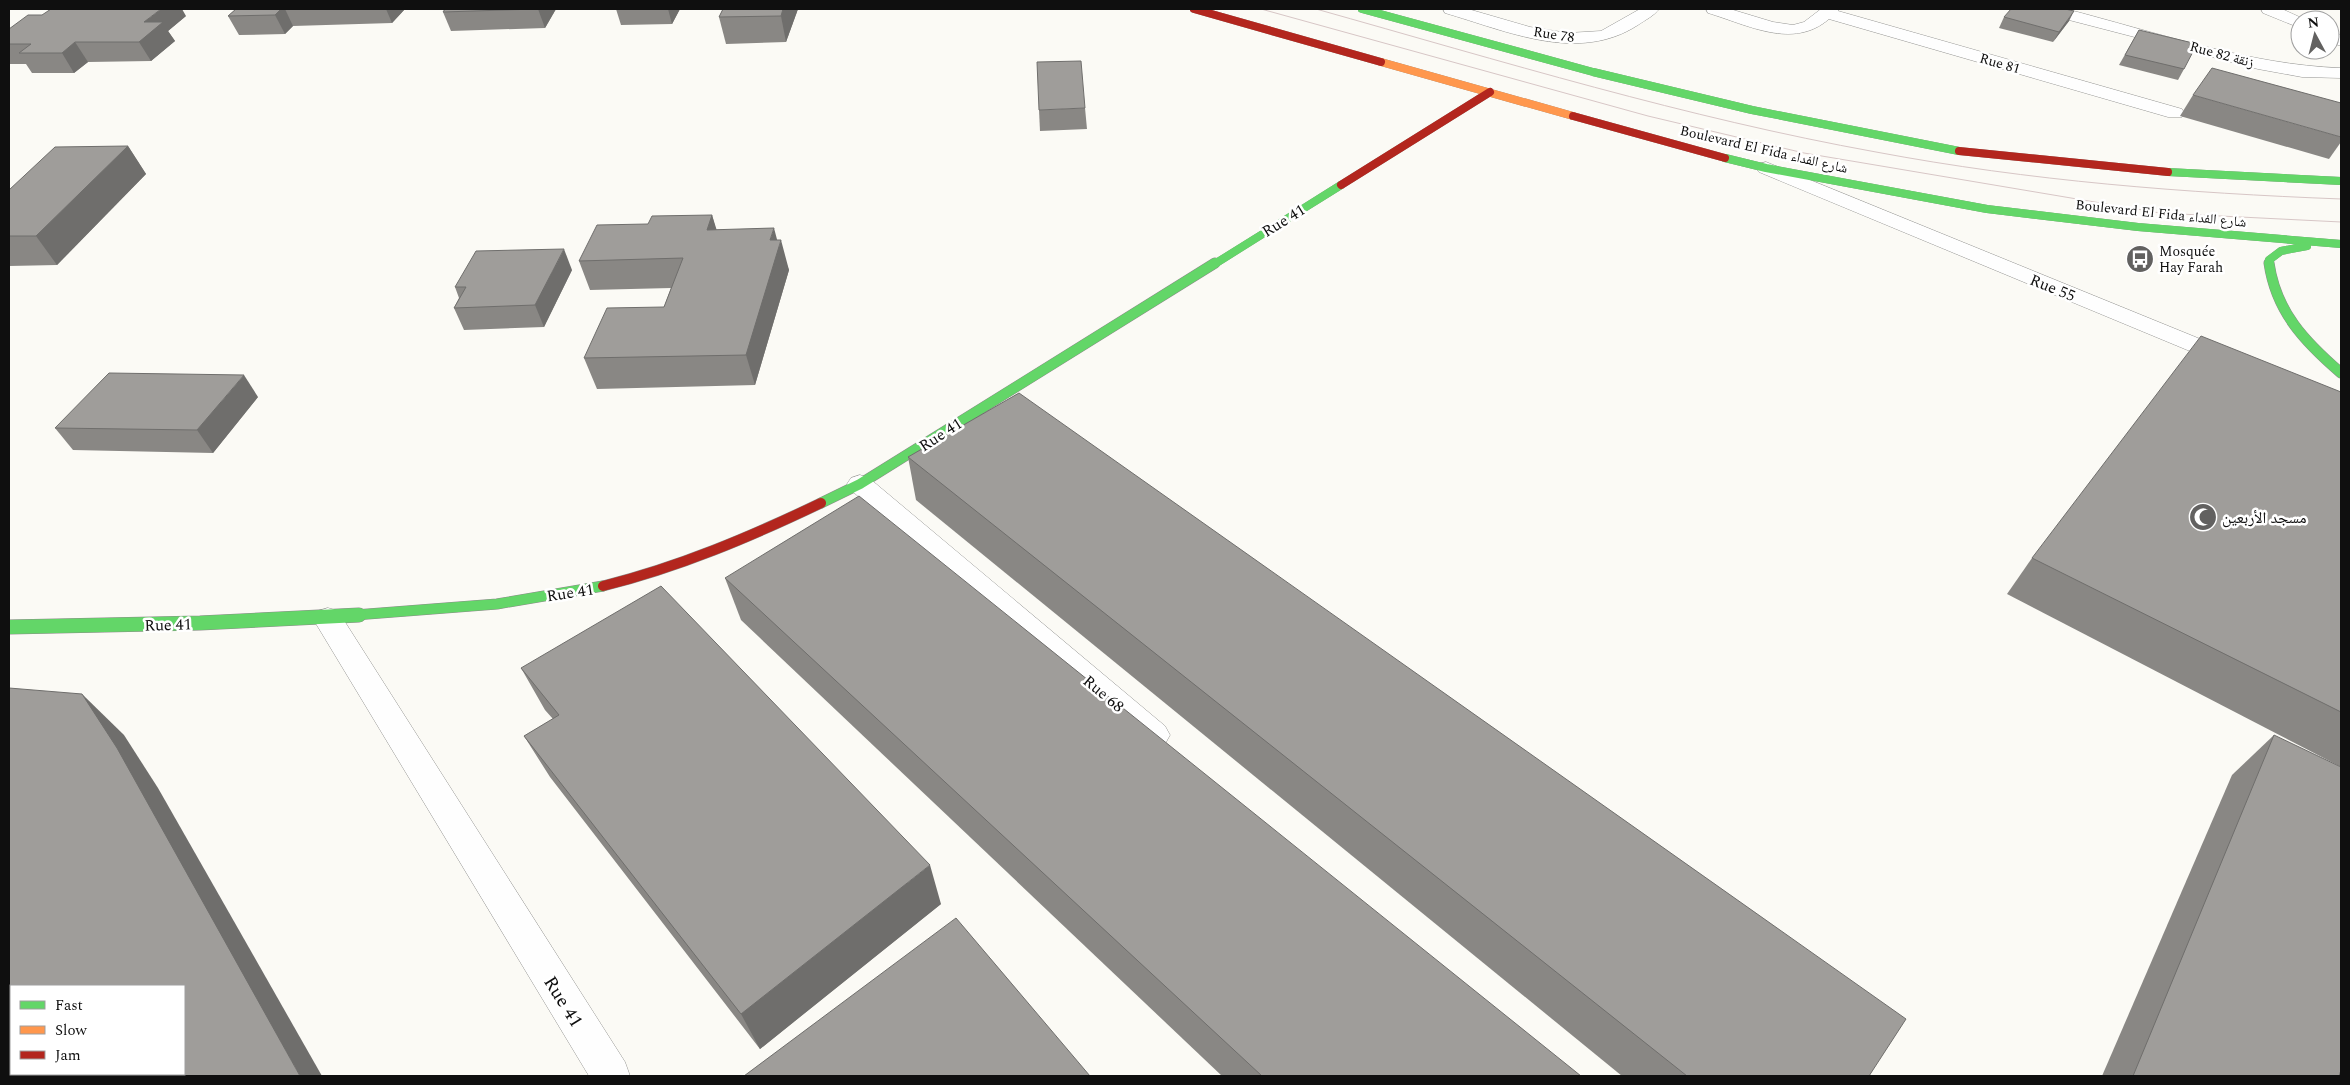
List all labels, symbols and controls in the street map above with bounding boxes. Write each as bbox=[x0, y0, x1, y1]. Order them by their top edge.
north arrow bbox=[2290, 10, 2340, 60]
text: N bbox=[2307, 11, 2320, 34]
street label: Rue 78 bbox=[1532, 21, 1576, 48]
street label: Rue 82 زنقة bbox=[2187, 36, 2256, 73]
street label: Rue 81 bbox=[1977, 48, 2023, 79]
street label: Boulevard El Fida شارع الفداء bbox=[1678, 120, 1850, 179]
street label: Boulevard El Fida شارع الفداء bbox=[2074, 194, 2247, 233]
street label: Rue 41 bbox=[1257, 198, 1310, 244]
place label: Mosquée Hay Farah bbox=[2159, 241, 2223, 278]
bus stop icon: Mosquée Hay Farah bbox=[2125, 244, 2155, 274]
street label: Rue 55 bbox=[2026, 268, 2079, 308]
street label: Rue 41 bbox=[914, 412, 967, 458]
mosque icon: مسجد الأربعين bbox=[2188, 502, 2218, 532]
place label: مسجد الأربعين bbox=[2222, 506, 2307, 530]
street label: Rue 41 bbox=[545, 577, 595, 609]
street label: Rue 41 bbox=[144, 612, 192, 638]
street label: Rue 68 bbox=[1078, 669, 1129, 718]
street label: Rue 41 bbox=[536, 970, 590, 1033]
legend bbox=[10, 985, 185, 1075]
text: Fast bbox=[55, 994, 83, 1017]
text: Slow bbox=[55, 1019, 87, 1042]
text: Jam bbox=[55, 1044, 81, 1067]

